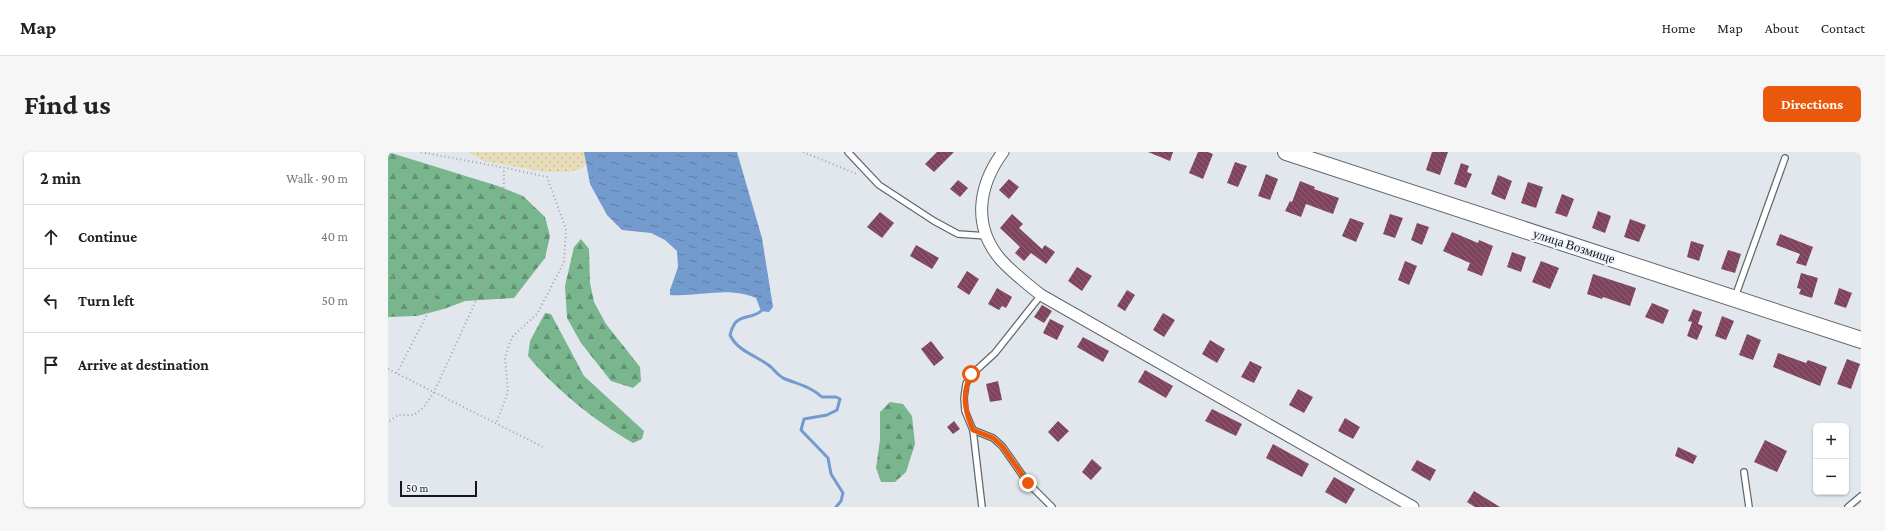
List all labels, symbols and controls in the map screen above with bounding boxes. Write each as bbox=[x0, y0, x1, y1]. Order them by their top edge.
text: Map bbox=[20, 17, 56, 38]
text: Home bbox=[1662, 20, 1695, 36]
text: Map bbox=[1717, 20, 1743, 36]
text: About bbox=[1765, 20, 1799, 36]
text: Contact bbox=[1821, 20, 1865, 36]
button: Directions bbox=[1763, 86, 1861, 122]
text: Find us bbox=[24, 89, 111, 120]
text: 2 min bbox=[40, 169, 81, 188]
text: Walk · 90 m bbox=[286, 171, 348, 186]
icon: ahead bbox=[40, 226, 62, 248]
street label: улица Возмище bbox=[1531, 226, 1617, 266]
text: Continue bbox=[78, 229, 137, 245]
text: 40 m bbox=[321, 229, 348, 244]
icon: left bbox=[40, 290, 62, 312]
text: Turn left bbox=[78, 293, 134, 309]
text: 50 m bbox=[322, 293, 348, 308]
icon: arrive bbox=[40, 354, 62, 376]
text: Arrive at destination bbox=[78, 357, 209, 373]
route start bbox=[962, 365, 980, 383]
map controls bbox=[1813, 423, 1849, 495]
button: + bbox=[1813, 423, 1849, 459]
button: − bbox=[1813, 459, 1849, 495]
route end bbox=[1019, 474, 1037, 492]
scale bar bbox=[400, 479, 477, 498]
text: 50 m bbox=[406, 482, 428, 494]

